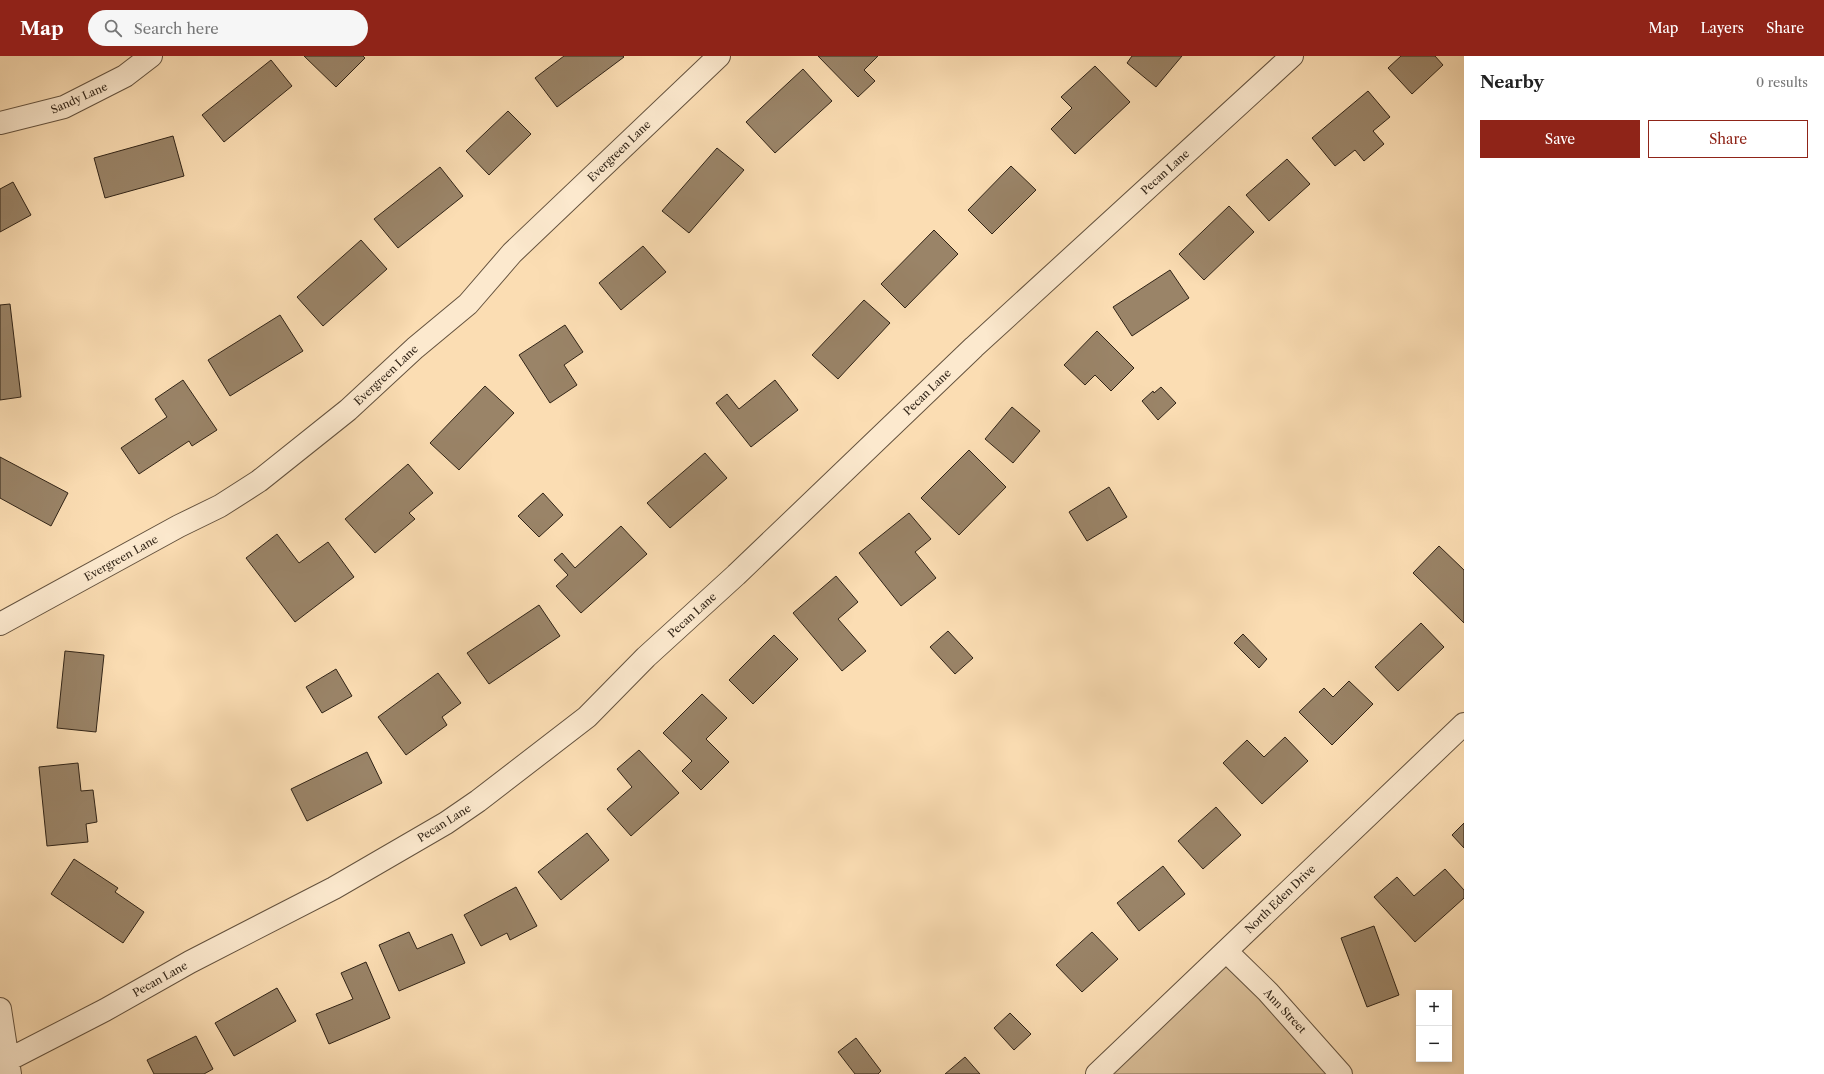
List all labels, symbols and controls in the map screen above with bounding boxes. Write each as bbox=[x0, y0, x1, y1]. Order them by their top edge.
search box bbox=[88, 10, 368, 46]
text: Map bbox=[20, 17, 64, 40]
icon: search bbox=[102, 17, 124, 39]
text: Search here bbox=[134, 19, 219, 38]
text: Map bbox=[1648, 19, 1678, 37]
text: Layers bbox=[1700, 19, 1744, 37]
text: Share bbox=[1766, 19, 1804, 37]
text: Nearby bbox=[1480, 72, 1544, 92]
text: 0 results bbox=[1756, 74, 1808, 90]
street label: Sandy Lane bbox=[48, 79, 110, 117]
street label: Evergreen Lane bbox=[584, 117, 654, 185]
button: Save bbox=[1480, 120, 1640, 158]
button: Share bbox=[1648, 120, 1808, 158]
street label: Pecan Lane bbox=[1138, 147, 1192, 197]
street label: Evergreen Lane bbox=[351, 342, 421, 408]
street label: Pecan Lane bbox=[900, 366, 954, 418]
street label: Evergreen Lane bbox=[82, 532, 160, 584]
street label: Pecan Lane bbox=[665, 590, 719, 640]
street label: Pecan Lane bbox=[415, 801, 473, 845]
street label: North Eden Drive bbox=[1242, 862, 1318, 936]
street label: Pecan Lane bbox=[130, 958, 190, 1000]
street label: Ann Street bbox=[1260, 985, 1309, 1036]
map controls bbox=[1416, 990, 1452, 1062]
button: + bbox=[1416, 990, 1452, 1026]
button: − bbox=[1416, 1026, 1452, 1062]

